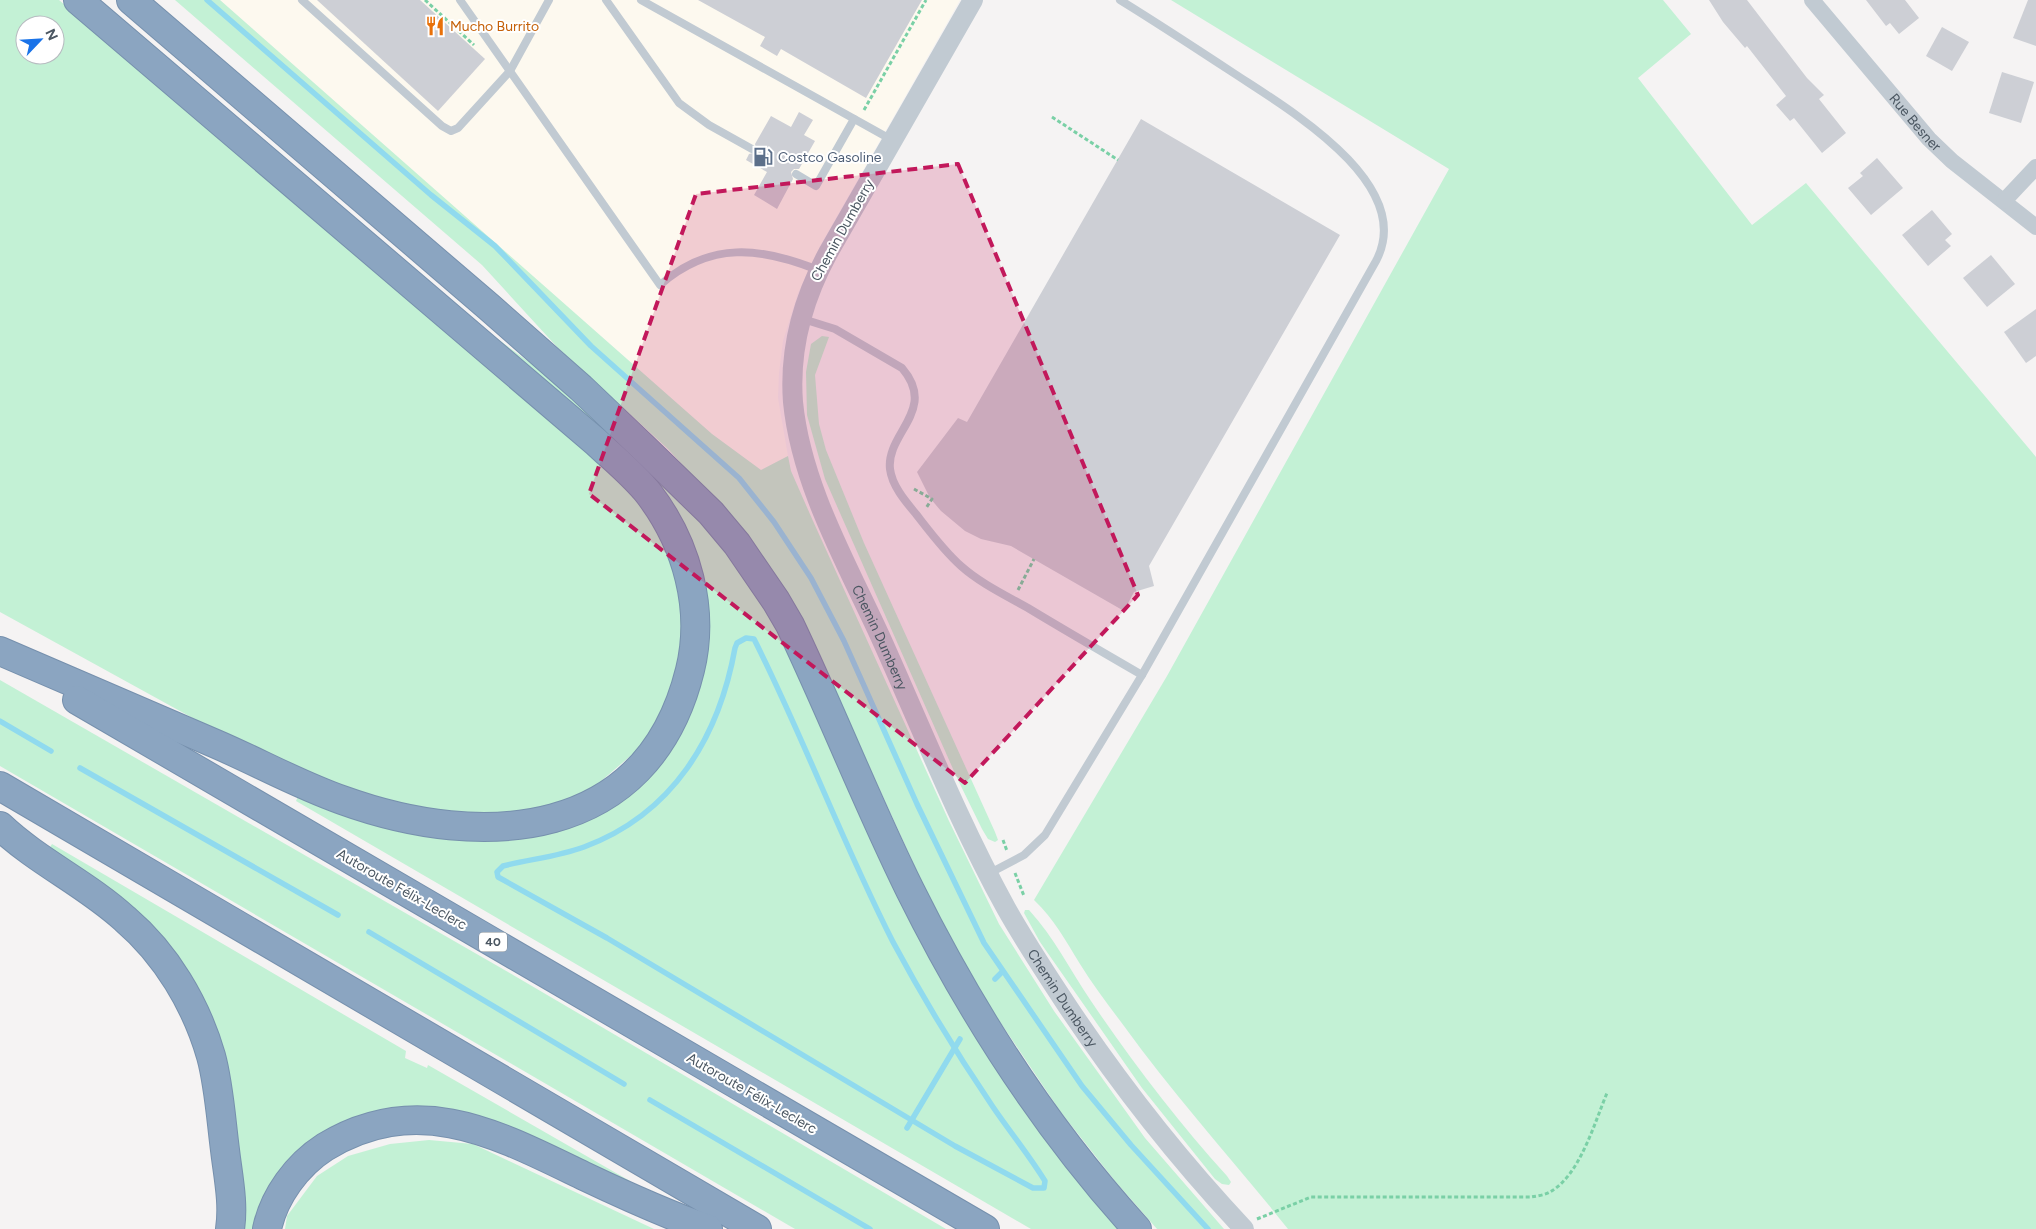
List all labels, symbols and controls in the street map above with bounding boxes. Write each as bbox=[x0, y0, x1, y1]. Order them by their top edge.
north arrow bbox=[15, 15, 65, 65]
restaurant icon: Mucho Burrito bbox=[424, 15, 446, 37]
place label: Mucho Burrito bbox=[450, 18, 539, 35]
text: N bbox=[41, 26, 61, 43]
street label: Rue Besner bbox=[1885, 90, 1945, 155]
fuel station icon: Costco Gasoline bbox=[752, 146, 774, 168]
place label: Costco Gasoline bbox=[778, 149, 882, 166]
street label: Chemin Dumberry bbox=[807, 176, 878, 284]
street label: Chemin Dumberry bbox=[848, 582, 911, 693]
street label: Autoroute Félix-Leclerc bbox=[334, 845, 470, 934]
road number: 40 bbox=[479, 932, 507, 952]
street label: Chemin Dumberry bbox=[1024, 946, 1101, 1051]
street label: Autoroute Félix-Leclerc bbox=[684, 1049, 820, 1138]

